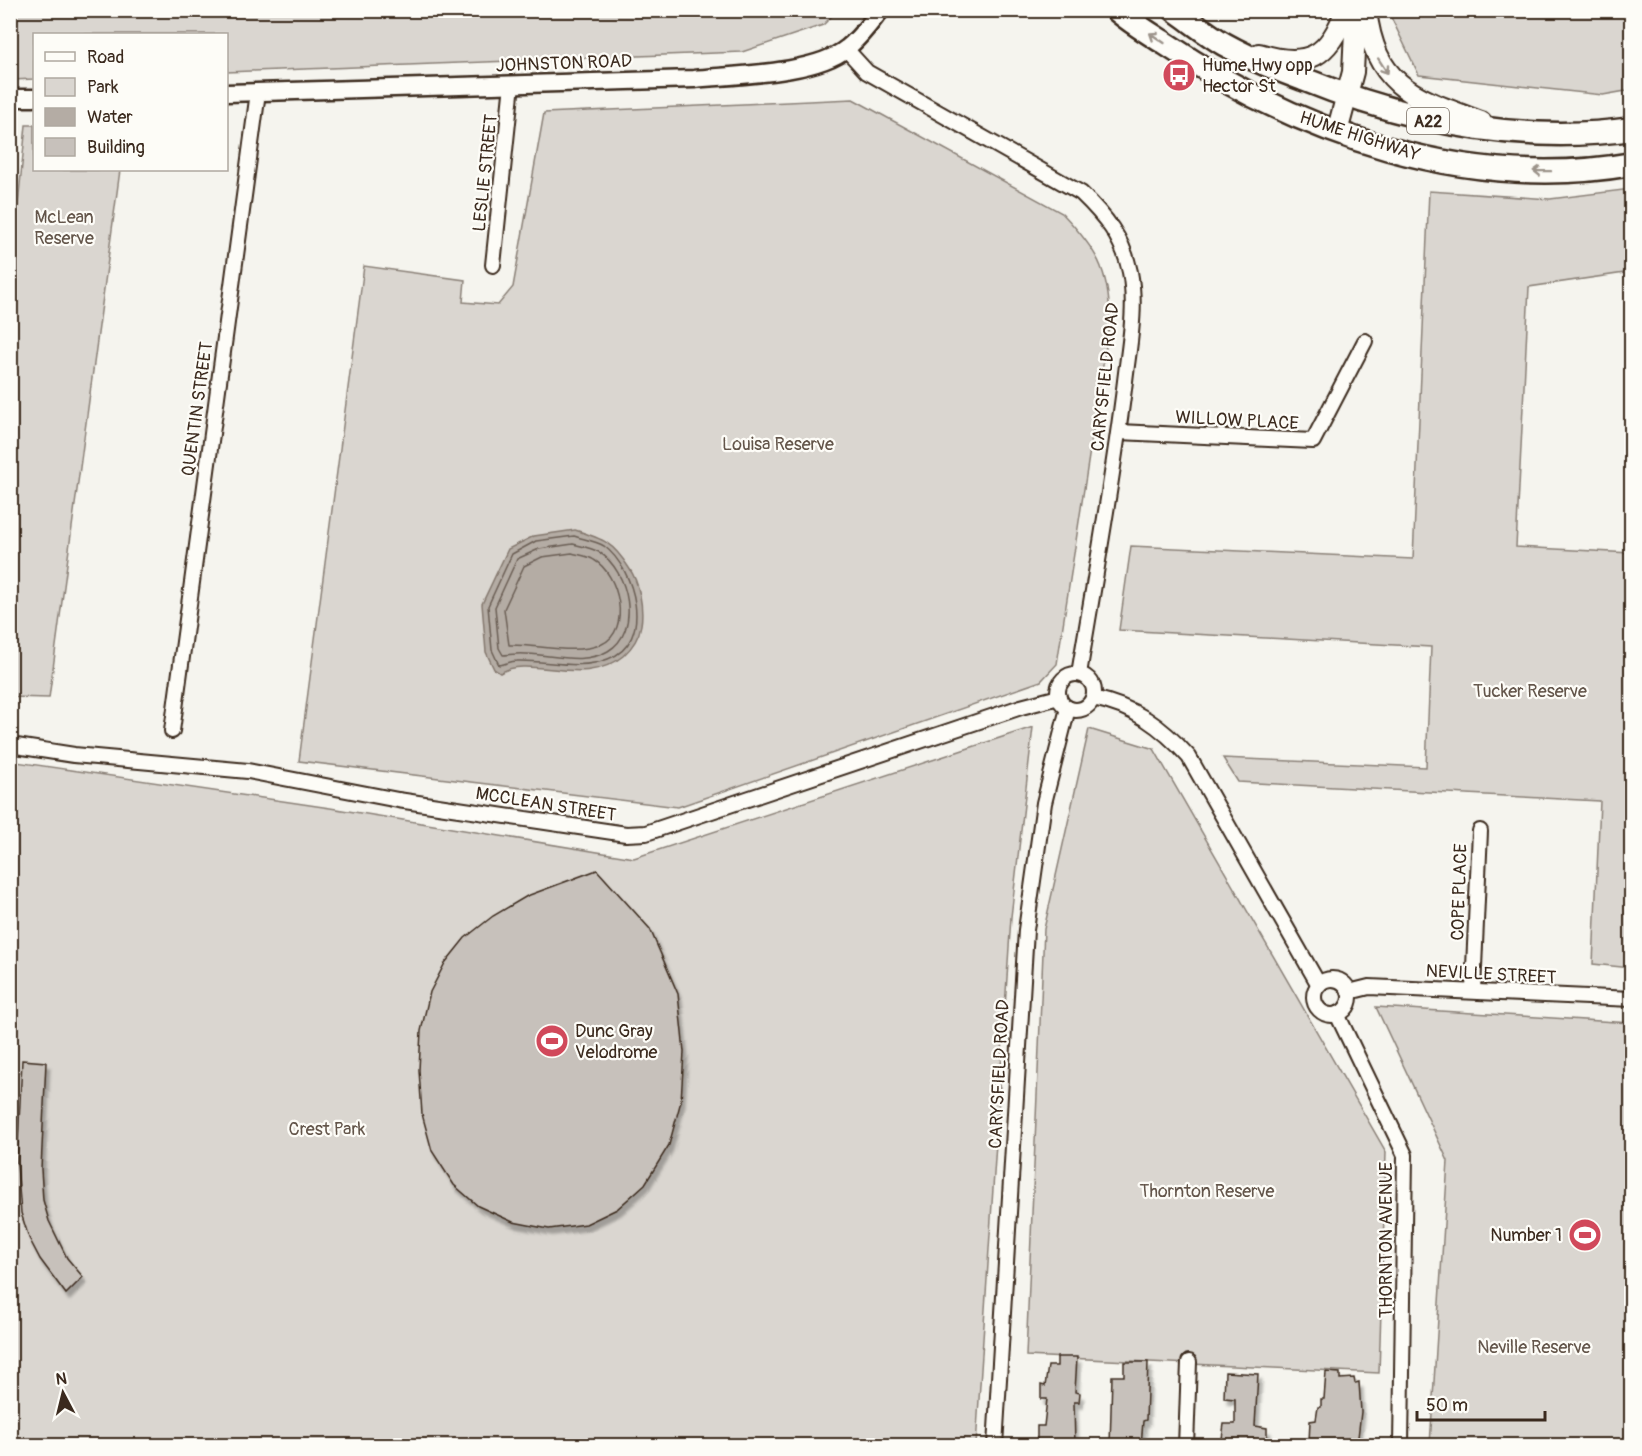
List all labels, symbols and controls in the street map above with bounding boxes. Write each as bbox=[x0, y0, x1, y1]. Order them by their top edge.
one-way arrow bbox=[1149, 32, 1166, 45]
legend bbox=[33, 33, 228, 171]
text: Road bbox=[87, 46, 124, 69]
street label: JOHNSTON ROAD bbox=[495, 50, 633, 77]
place label: Hume Hwy opp Hector St bbox=[1202, 54, 1313, 98]
bus stop icon: Hume Hwy opp Hector St bbox=[1161, 57, 1197, 93]
one-way arrow bbox=[1377, 57, 1389, 73]
text: Park bbox=[87, 76, 119, 99]
text: Water bbox=[87, 106, 133, 129]
street label: HUME HIGHWAY bbox=[1297, 106, 1424, 167]
road number: A22 bbox=[1407, 108, 1449, 134]
street label: LESLIE STREET bbox=[468, 113, 503, 233]
text: Building bbox=[87, 136, 145, 159]
one-way arrow bbox=[1533, 165, 1553, 177]
park label: McLean Reserve bbox=[34, 206, 94, 250]
street label: CARYSFIELD ROAD bbox=[1086, 301, 1125, 453]
street label: QUENTIN STREET bbox=[177, 340, 218, 478]
street label: WILLOW PLACE bbox=[1175, 406, 1299, 435]
park label: Louisa Reserve bbox=[722, 433, 834, 456]
park label: Tucker Reserve bbox=[1473, 680, 1587, 703]
street label: MCCLEAN STREET bbox=[474, 782, 618, 827]
street label: COPE PLACE bbox=[1446, 843, 1473, 941]
street label: NEVILLE STREET bbox=[1425, 960, 1557, 989]
street label: CARYSFIELD ROAD bbox=[984, 999, 1015, 1149]
place label: Dunc Gray Velodrome bbox=[575, 1020, 658, 1064]
sports icon: Dunc Gray Velodrome bbox=[534, 1023, 570, 1059]
park label: Crest Park bbox=[289, 1118, 366, 1141]
street label: THORNTON AVENUE bbox=[1375, 1162, 1398, 1318]
park label: Thornton Reserve bbox=[1140, 1180, 1275, 1203]
sports icon: Number 1 bbox=[1567, 1217, 1603, 1253]
place label: Number 1 bbox=[1490, 1224, 1562, 1247]
park label: Neville Reserve bbox=[1477, 1336, 1591, 1359]
north arrow bbox=[33, 1363, 93, 1423]
text: N bbox=[55, 1368, 68, 1390]
scale bar bbox=[1417, 1384, 1544, 1422]
text: 50 m bbox=[1426, 1394, 1468, 1417]

